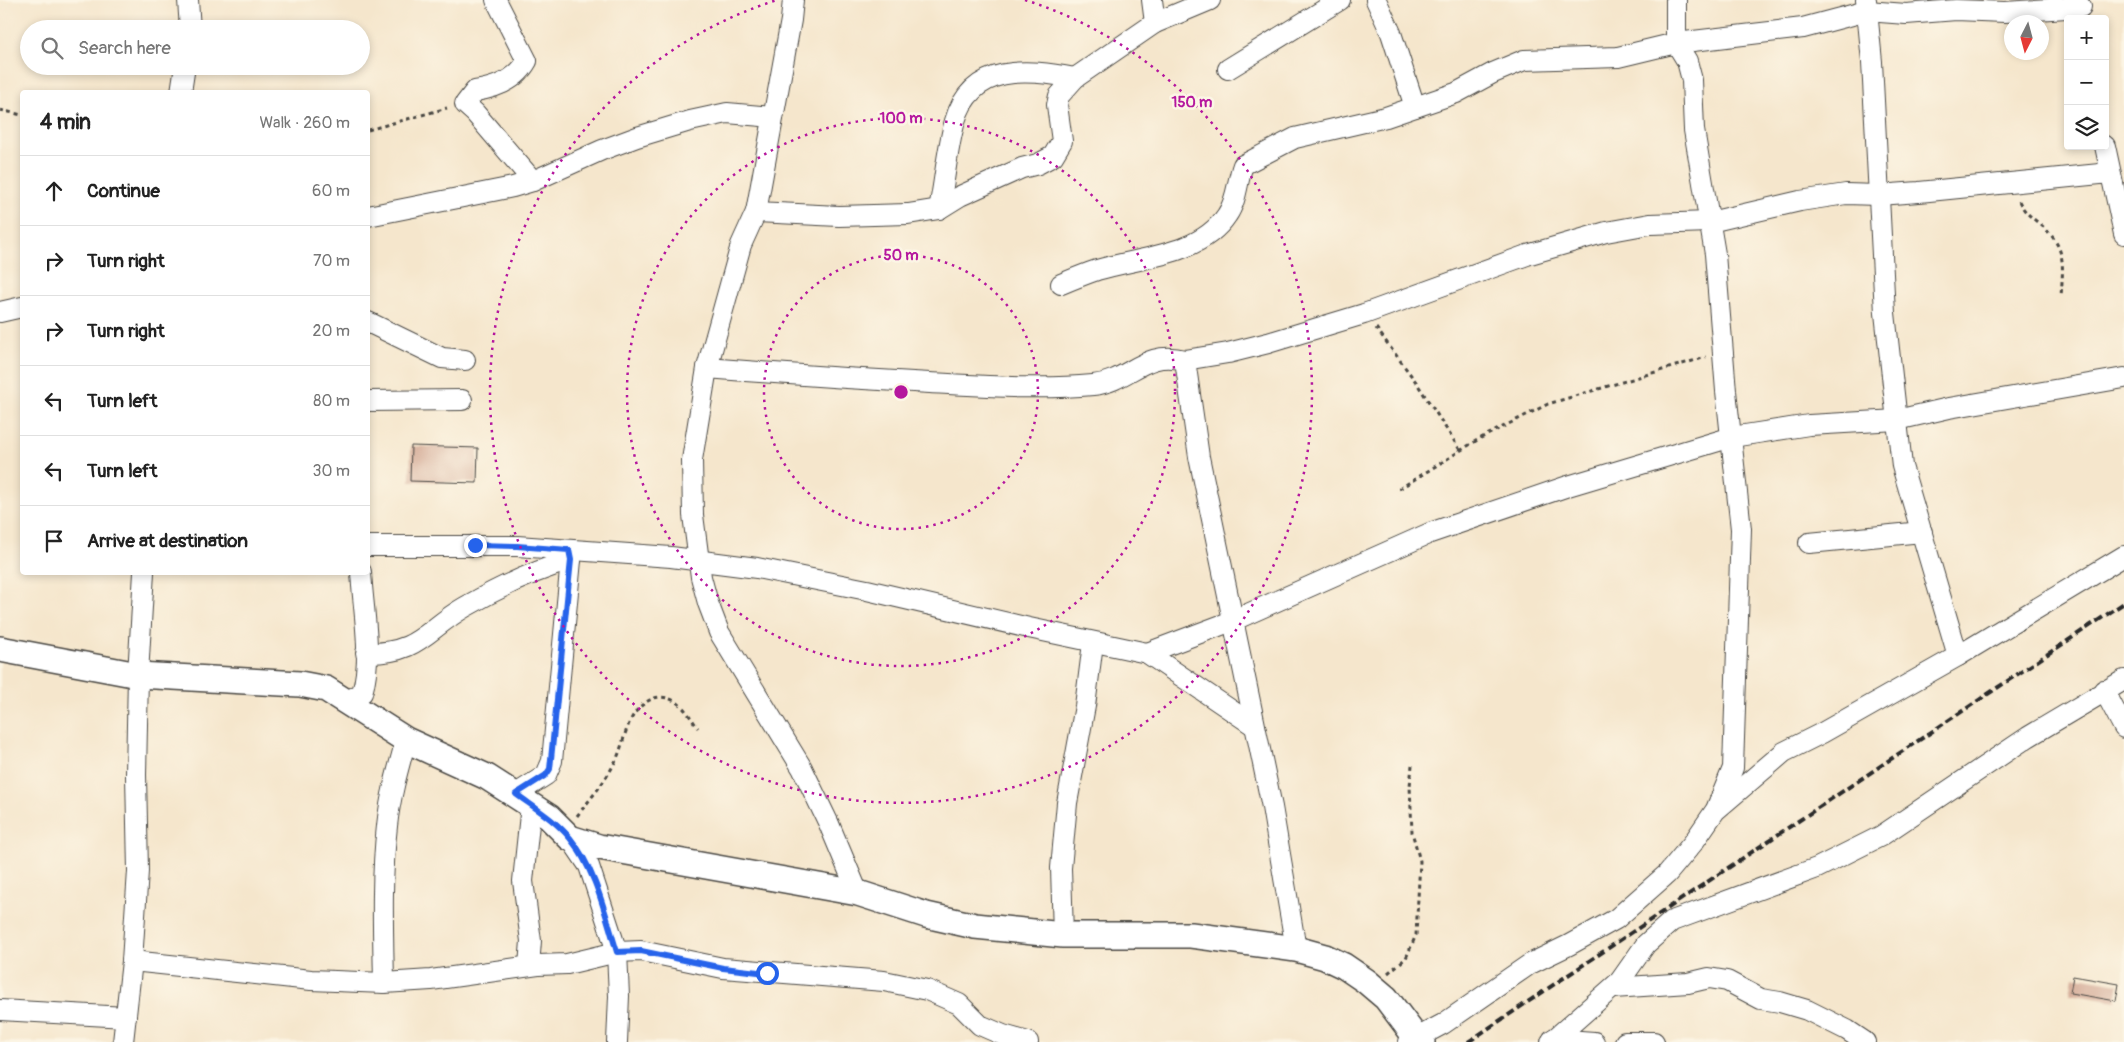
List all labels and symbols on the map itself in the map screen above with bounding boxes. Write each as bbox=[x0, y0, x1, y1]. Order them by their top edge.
north arrow bbox=[2004, 15, 2049, 60]
text: 150 m bbox=[1172, 93, 1212, 112]
text: 100 m bbox=[880, 109, 922, 128]
text: 50 m bbox=[884, 246, 918, 265]
centre of rings bbox=[892, 383, 910, 401]
route end bbox=[464, 534, 487, 557]
route start bbox=[756, 962, 779, 985]

